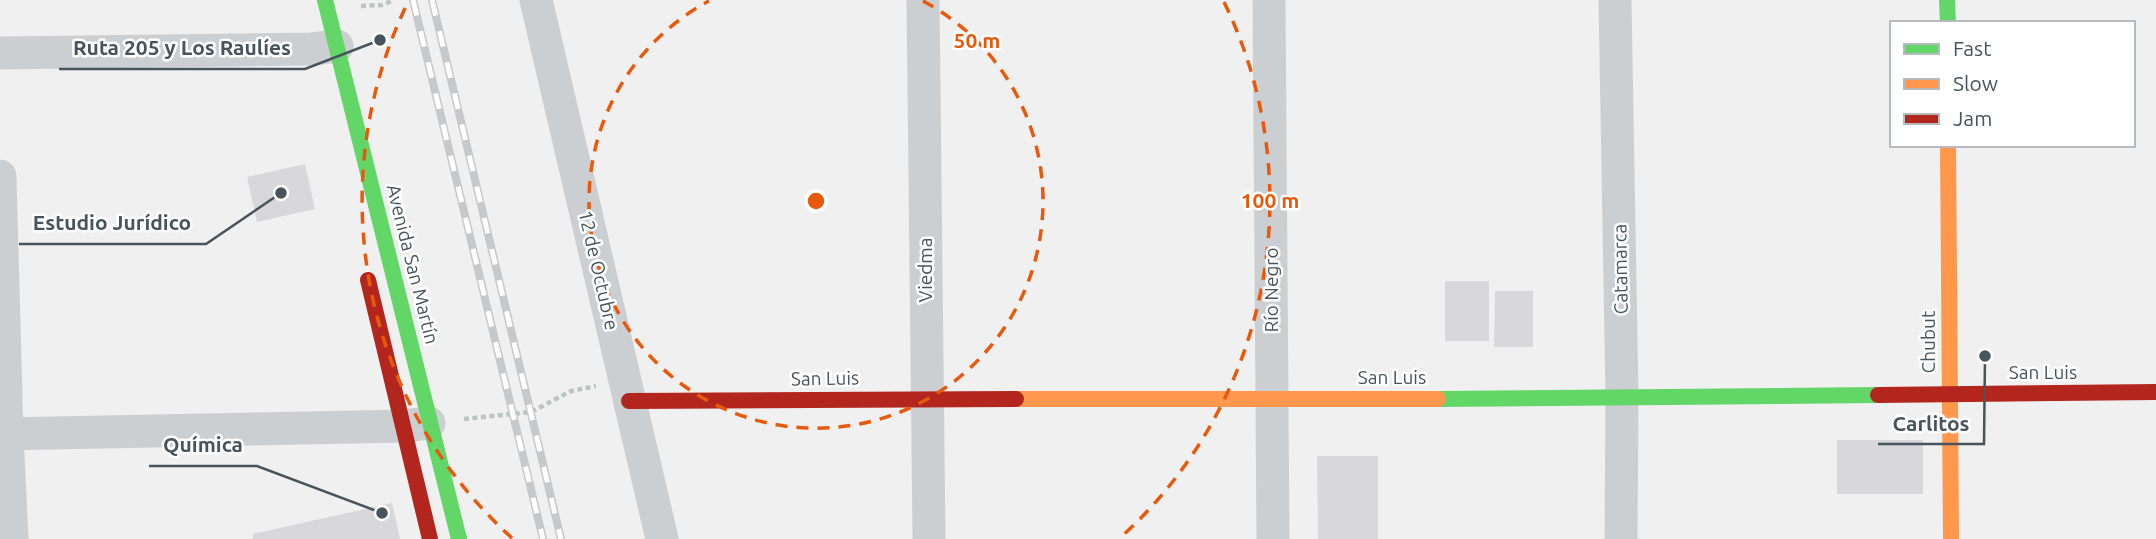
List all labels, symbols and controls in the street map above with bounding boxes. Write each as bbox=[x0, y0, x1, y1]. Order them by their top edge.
legend bbox=[1890, 21, 2135, 147]
callout: Ruta 205 y Los Raulíes bbox=[59, 27, 305, 69]
text: 50 m bbox=[954, 28, 1000, 52]
text: Ruta 205 y Los Raulíes bbox=[73, 35, 291, 59]
text: Fast bbox=[1953, 36, 1991, 60]
text: Slow bbox=[1953, 71, 1998, 95]
text: Jam bbox=[1953, 106, 1992, 130]
street label: Avenida San Martín bbox=[383, 182, 443, 346]
text: 100 m bbox=[1241, 188, 1299, 212]
centre of rings bbox=[804, 189, 828, 213]
callout: Estudio Jurídico bbox=[19, 202, 206, 244]
street label: 12 de Octubre bbox=[575, 208, 623, 332]
text: Estudio Jurídico bbox=[33, 210, 191, 234]
street label: Catamarca bbox=[1608, 224, 1632, 314]
street label: Viedma bbox=[914, 237, 936, 303]
street label: Río Negro bbox=[1260, 247, 1282, 333]
street label: Chubut bbox=[1917, 310, 1939, 373]
street label: San Luis bbox=[2009, 361, 2077, 383]
street label: San Luis bbox=[791, 366, 859, 390]
street label: San Luis bbox=[1358, 366, 1426, 388]
callout: Carlitos bbox=[1878, 402, 1984, 444]
text: Carlitos bbox=[1892, 411, 1970, 435]
callout: Química bbox=[149, 424, 257, 466]
text: Química bbox=[163, 432, 243, 456]

